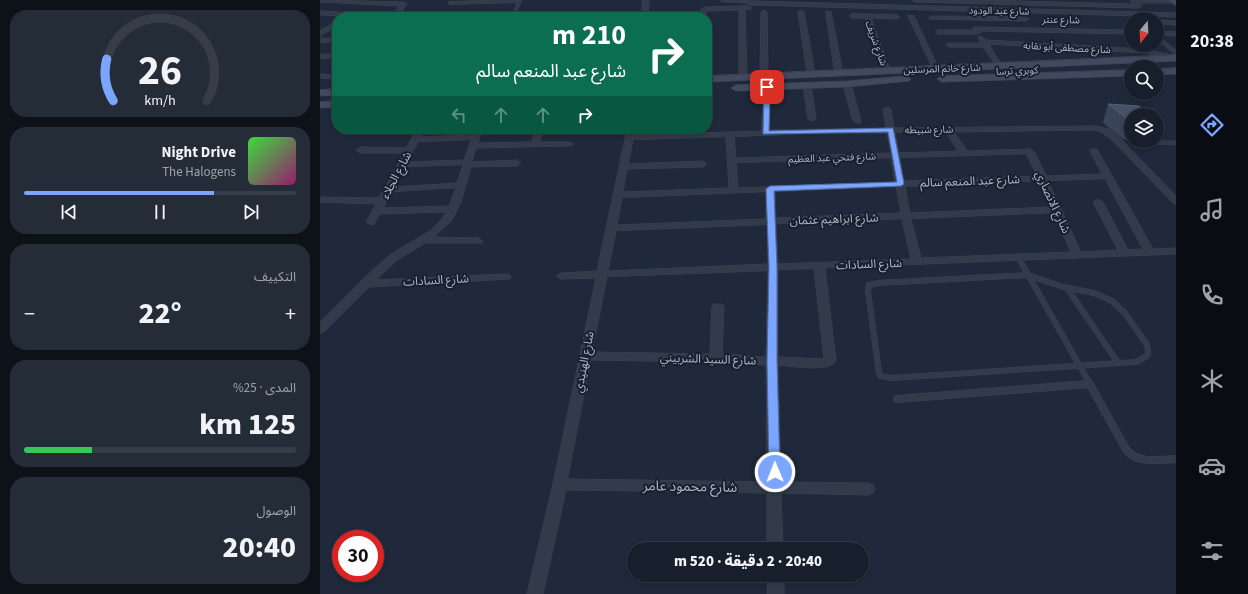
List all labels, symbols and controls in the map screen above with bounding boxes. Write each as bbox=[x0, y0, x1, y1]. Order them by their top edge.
street label: شارع عبد الودود bbox=[968, 3, 1030, 19]
north arrow bbox=[1124, 12, 1164, 52]
map controls bbox=[1124, 12, 1164, 148]
street label: شارع عنتر bbox=[1041, 13, 1080, 27]
text: 210 m bbox=[552, 15, 626, 55]
street label: شارع شريف bbox=[861, 19, 891, 68]
icon: right bbox=[640, 28, 692, 80]
text: 20:38 bbox=[1190, 29, 1234, 54]
street label: شارع مصطفى أبو نقابه bbox=[1023, 39, 1111, 57]
text: 26 bbox=[138, 41, 182, 101]
text: شارع عبد المنعم سالم bbox=[476, 59, 626, 84]
button: search bbox=[1124, 60, 1164, 100]
street label: شارع خاتم المرسلين bbox=[903, 61, 981, 77]
street label: كوبري ترسا bbox=[996, 63, 1039, 79]
pin bbox=[750, 70, 784, 104]
icon: arrive bbox=[756, 76, 778, 98]
text: km/h bbox=[144, 90, 176, 111]
icon: left bbox=[448, 104, 470, 126]
icon: ahead bbox=[490, 104, 512, 126]
icon: ahead bbox=[532, 104, 554, 126]
icon: right bbox=[574, 104, 596, 126]
button: layers bbox=[1124, 108, 1164, 148]
icon: directions bbox=[1198, 111, 1226, 139]
street label: شارع شبيطه bbox=[905, 123, 954, 137]
text: Night Drive bbox=[161, 142, 236, 163]
street label: شارع الجلاء bbox=[377, 148, 416, 202]
street label: شارع فتحي عبد العظيم bbox=[788, 149, 876, 167]
text: The Halogens bbox=[162, 163, 236, 181]
street label: شارع الانصاري bbox=[1030, 168, 1074, 237]
street label: شارع عبد المنعم سالم bbox=[920, 171, 1020, 192]
icon: music bbox=[1198, 196, 1226, 224]
icon: previous bbox=[58, 201, 80, 223]
icon: pause bbox=[149, 201, 171, 223]
icon: next bbox=[240, 201, 262, 223]
street label: شارع ابراهيم عثمان bbox=[789, 209, 879, 230]
street label: شارع السادات bbox=[836, 255, 902, 274]
text: التكييف bbox=[254, 268, 296, 286]
street label: شارع السادات bbox=[403, 270, 469, 291]
icon: phone bbox=[1198, 281, 1226, 309]
text: 22° bbox=[138, 292, 182, 335]
text: − bbox=[24, 298, 35, 330]
text: + bbox=[285, 298, 296, 330]
street label: شارع الهنيدي bbox=[570, 330, 600, 394]
street label: شارع السيد الشربيني bbox=[659, 349, 756, 370]
icon: climate bbox=[1198, 367, 1226, 395]
text: المدى · 25% bbox=[233, 379, 296, 397]
text: 125 km bbox=[199, 403, 296, 446]
position arrow bbox=[754, 451, 796, 493]
icon: car bbox=[1198, 452, 1226, 480]
street label: شارع محمود عامر bbox=[642, 476, 737, 498]
text: الوصول bbox=[256, 502, 296, 520]
text: 20:40 bbox=[223, 526, 296, 569]
speed limit sign: 30 bbox=[332, 530, 384, 582]
icon: filters bbox=[1198, 537, 1226, 565]
text: 20:40 · 2 دقيقة · 520 m bbox=[674, 551, 822, 572]

